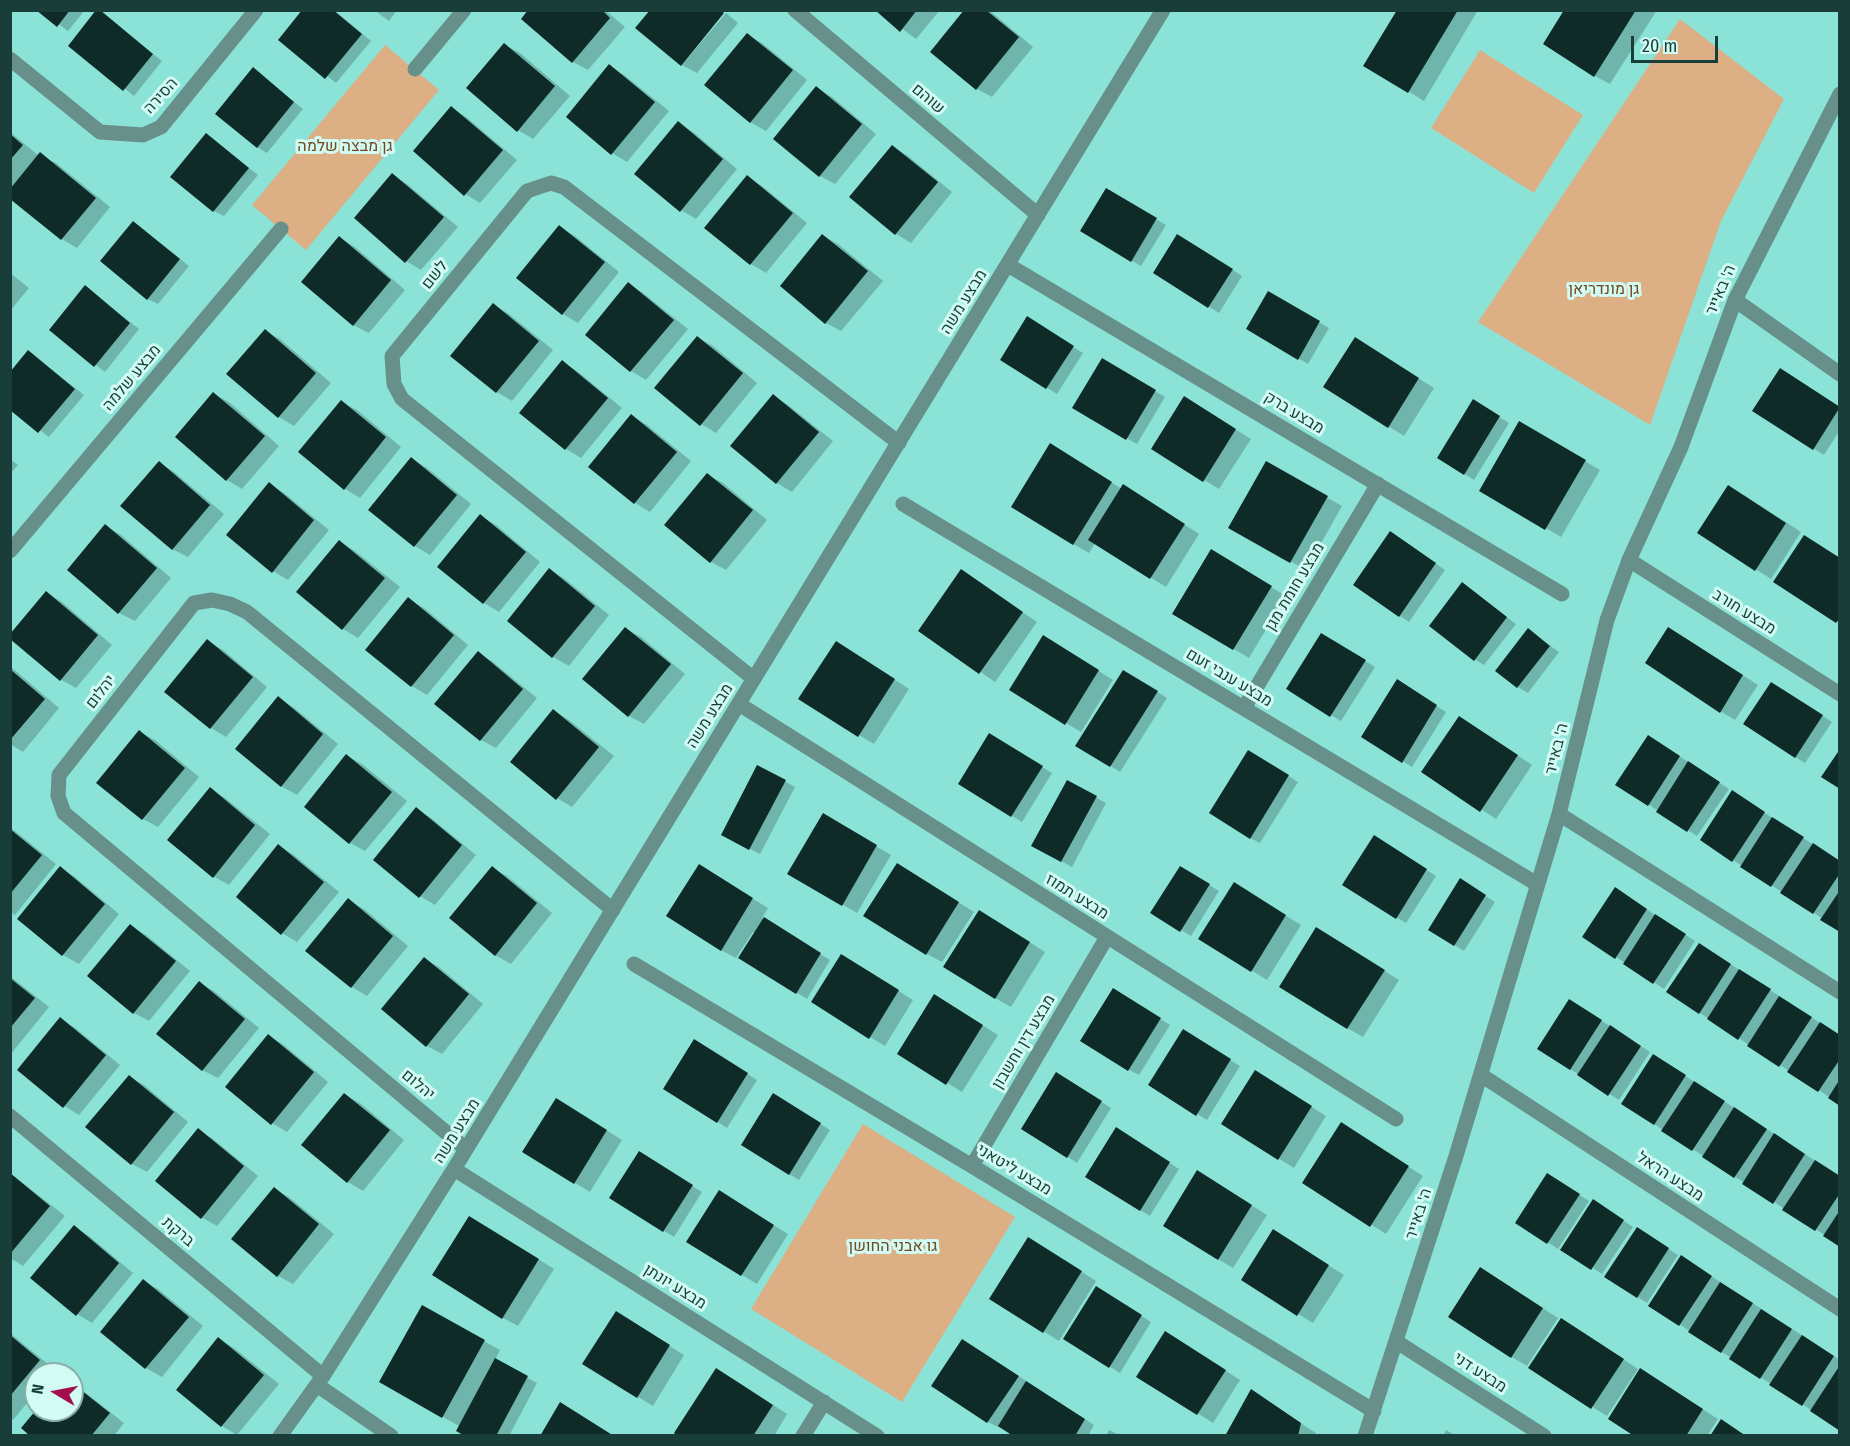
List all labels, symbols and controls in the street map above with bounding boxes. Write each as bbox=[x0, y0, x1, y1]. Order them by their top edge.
scale bar bbox=[1634, 24, 1721, 62]
text: 20 m bbox=[1642, 35, 1677, 57]
street label: הסירה bbox=[140, 74, 182, 118]
street label: שוהם bbox=[908, 80, 948, 118]
park label: גן מבצה שלמה bbox=[297, 137, 393, 157]
street label: לשם bbox=[418, 257, 452, 293]
street label: ה' באייר bbox=[1702, 262, 1740, 318]
street label: מבצע משה bbox=[937, 266, 991, 338]
park label: גן מונדריאן bbox=[1568, 280, 1640, 300]
street label: מבצע שלמה bbox=[99, 341, 165, 415]
street label: מבצע ברק bbox=[1261, 388, 1327, 438]
street label: מבצע חומת מגן bbox=[1261, 539, 1329, 635]
street label: מבצע חורב bbox=[1709, 585, 1779, 639]
street label: מבצע ענבי זעם bbox=[1182, 645, 1276, 711]
street label: יהלום bbox=[82, 671, 120, 713]
street label: מבצע משה bbox=[683, 680, 737, 752]
street label: ה' באייר bbox=[1541, 721, 1573, 777]
street label: מבצע תמוז bbox=[1042, 870, 1112, 924]
street label: מבצע דין וחשבון bbox=[988, 991, 1060, 1093]
street label: יהלום bbox=[398, 1066, 438, 1104]
street label: מבצע משה bbox=[430, 1095, 484, 1167]
street label: מבצע ליטאני bbox=[973, 1140, 1055, 1200]
street label: מבצע הראל bbox=[1633, 1148, 1707, 1206]
street label: ה' באייר bbox=[1402, 1186, 1436, 1242]
street label: ברקת bbox=[158, 1213, 198, 1251]
park label: גו אבני החושן bbox=[849, 1237, 937, 1257]
street label: מבצע יונתן bbox=[640, 1260, 710, 1314]
street label: מבצע דני bbox=[1450, 1349, 1510, 1397]
north arrow bbox=[24, 1362, 84, 1422]
text: N bbox=[28, 1383, 48, 1396]

